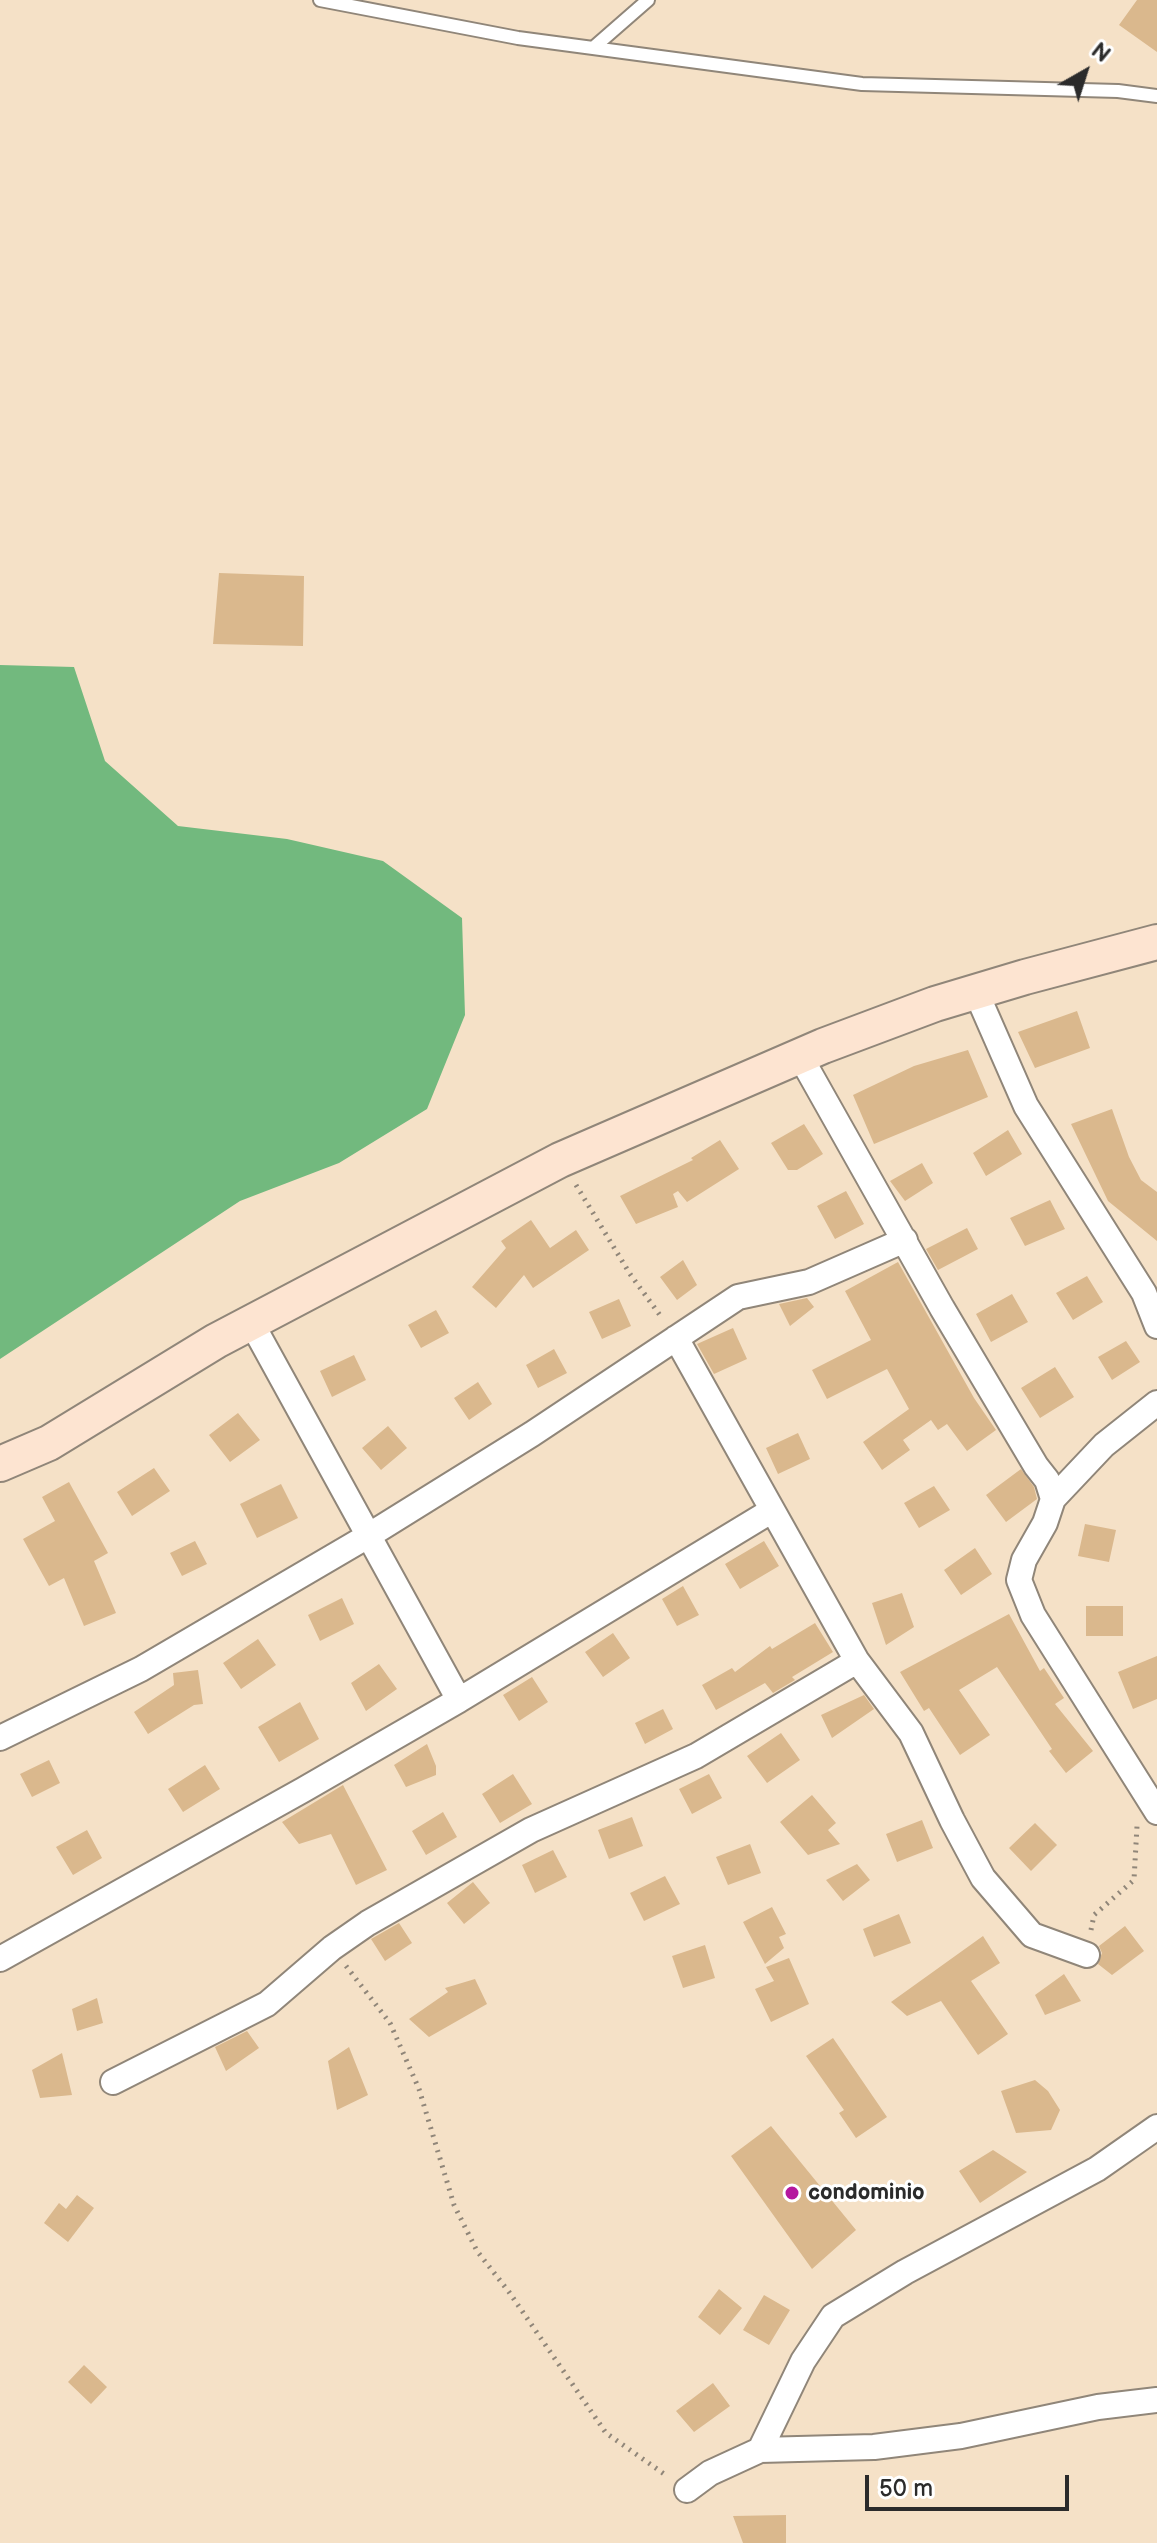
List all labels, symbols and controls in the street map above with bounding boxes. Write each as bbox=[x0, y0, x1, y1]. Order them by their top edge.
north arrow bbox=[1045, 32, 1125, 112]
text: N bbox=[1085, 37, 1115, 69]
place label: condominio bbox=[808, 2180, 925, 2206]
marker: condominio bbox=[783, 2184, 801, 2202]
scale bar bbox=[869, 2459, 1073, 2509]
text: 50 m bbox=[879, 2474, 933, 2503]

